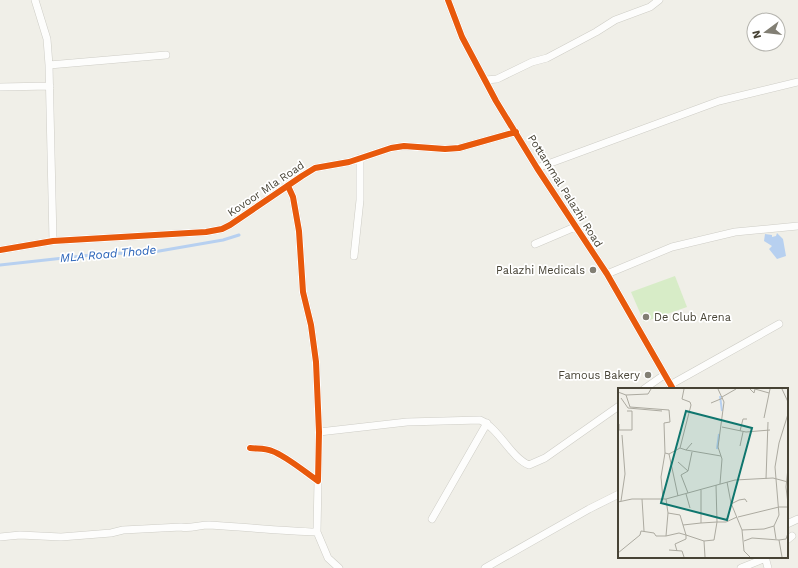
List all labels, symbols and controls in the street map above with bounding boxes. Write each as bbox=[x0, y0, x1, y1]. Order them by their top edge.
north arrow bbox=[746, 12, 786, 52]
text: N bbox=[749, 29, 764, 40]
street label: Pottammal Palazhi Road bbox=[525, 132, 605, 250]
street label: Kovoor Mla Road bbox=[225, 159, 307, 219]
water label: MLA Road Thode bbox=[59, 243, 157, 265]
place label: Palazhi Medicals bbox=[496, 264, 585, 277]
marker: Palazhi Medicals bbox=[588, 265, 598, 275]
place label: De Club Arena bbox=[654, 311, 731, 324]
marker: De Club Arena bbox=[641, 312, 651, 322]
place label: Famous Bakery bbox=[558, 369, 640, 382]
marker: Famous Bakery bbox=[643, 370, 653, 380]
inset map bbox=[618, 388, 788, 558]

